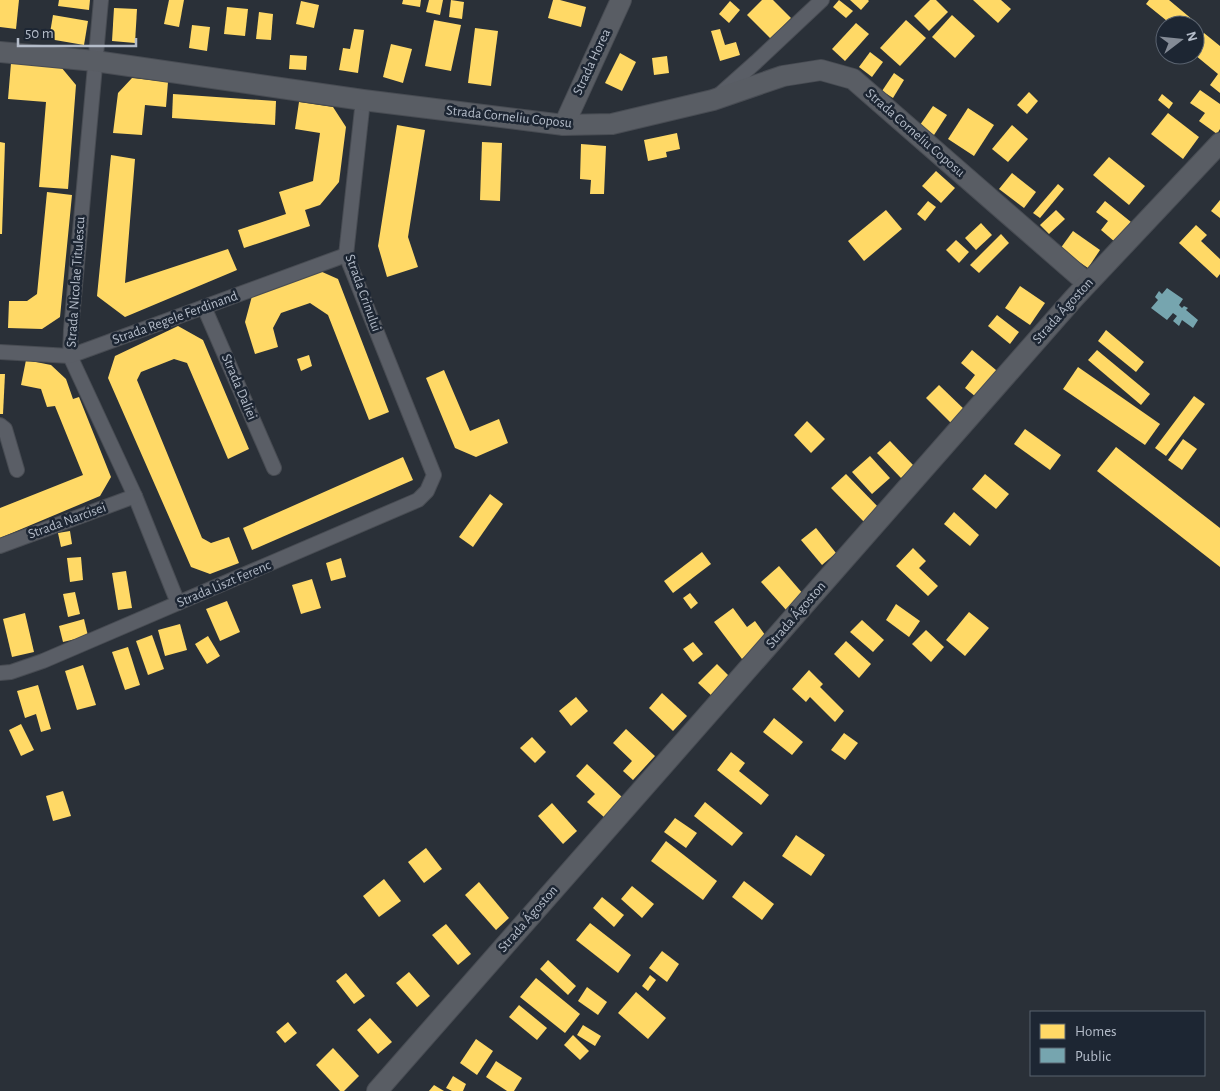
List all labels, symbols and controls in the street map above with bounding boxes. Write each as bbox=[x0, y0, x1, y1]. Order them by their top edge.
scale bar bbox=[18, 15, 135, 47]
north arrow bbox=[1155, 15, 1205, 65]
text: 50 m bbox=[25, 26, 54, 41]
street label: Strada Horea bbox=[571, 26, 614, 97]
text: N bbox=[1183, 30, 1200, 43]
street label: Strada Corneliu Coposu bbox=[863, 86, 967, 180]
street label: Strada Corneliu Coposu bbox=[445, 103, 573, 131]
street label: Strada Nicolae Titulescu bbox=[64, 216, 88, 348]
street label: Strada Crinului bbox=[343, 252, 383, 334]
street label: Strada Ágoston bbox=[1028, 273, 1096, 347]
street label: Strada Regele Ferdinand bbox=[110, 289, 240, 347]
street label: Strada Daliei bbox=[219, 352, 259, 422]
street label: Strada Narcisei bbox=[26, 500, 108, 542]
street label: Strada Liszt Ferenc bbox=[175, 558, 274, 610]
street label: Strada Ágoston bbox=[761, 577, 829, 651]
street label: Strada Ágoston bbox=[493, 881, 561, 955]
legend bbox=[1030, 1011, 1205, 1076]
text: Homes bbox=[1075, 1024, 1117, 1039]
text: Public bbox=[1075, 1049, 1111, 1064]

